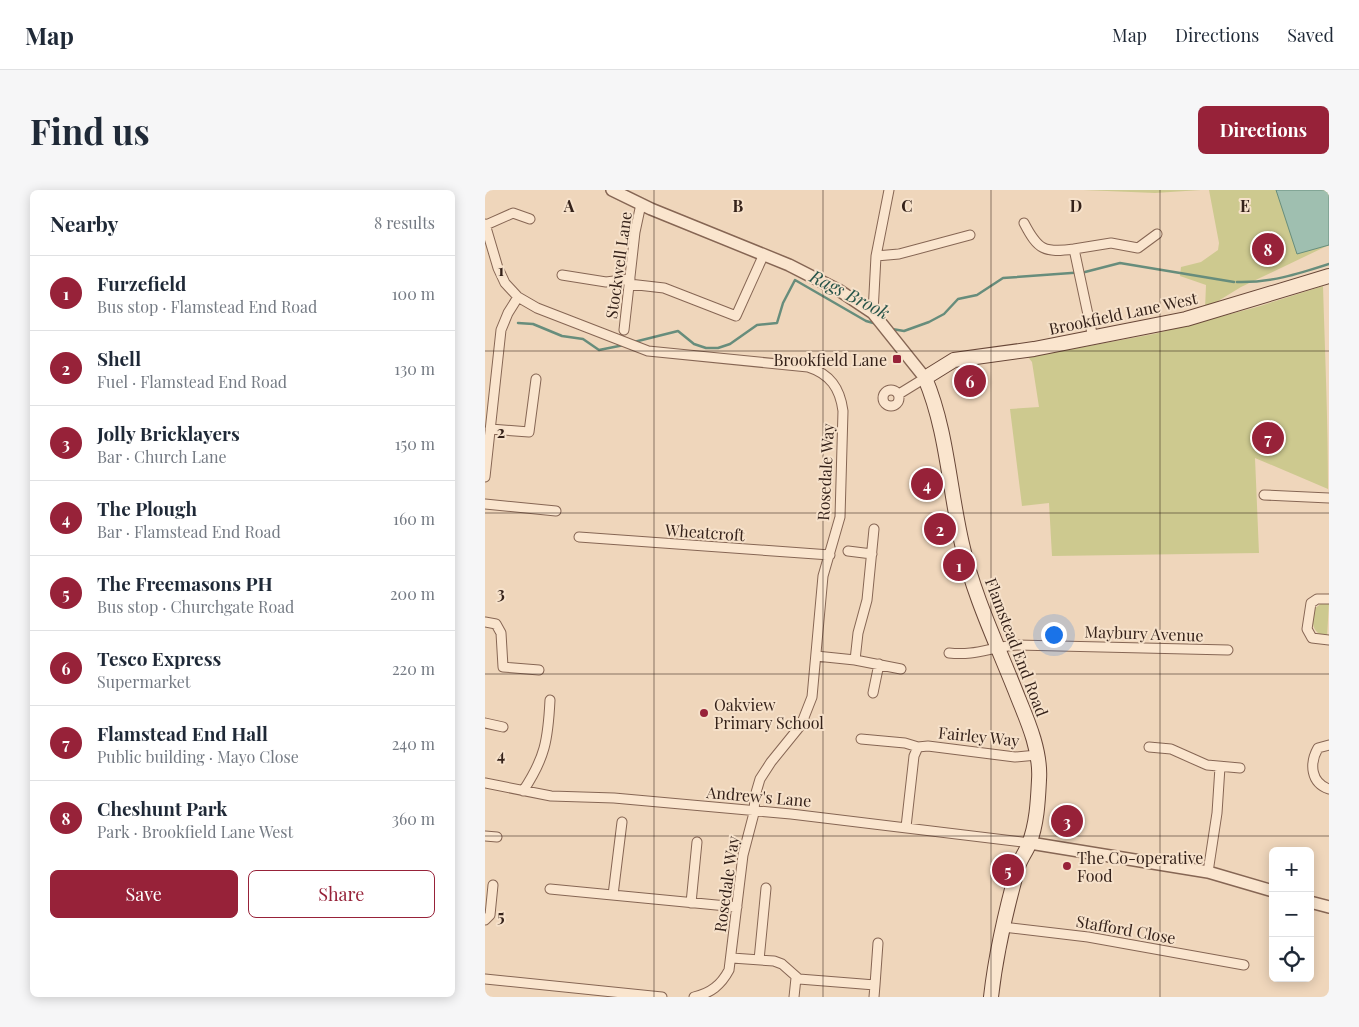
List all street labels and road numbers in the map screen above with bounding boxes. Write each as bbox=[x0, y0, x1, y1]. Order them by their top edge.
street label: Stockwell Lane bbox=[600, 210, 636, 320]
street label: Brookfield Lane West bbox=[1047, 287, 1200, 339]
street label: Rosedale Way bbox=[812, 423, 838, 521]
street label: Wheatcroft bbox=[663, 519, 746, 545]
street label: Flamstead End Road bbox=[981, 575, 1053, 719]
street label: Maybury Avenue bbox=[1084, 620, 1204, 646]
street label: Fairley Way bbox=[937, 721, 1021, 751]
street label: Andrew's Lane bbox=[705, 781, 812, 811]
street label: Rosedale Way bbox=[709, 834, 743, 934]
street label: Stafford Close bbox=[1075, 910, 1177, 948]

